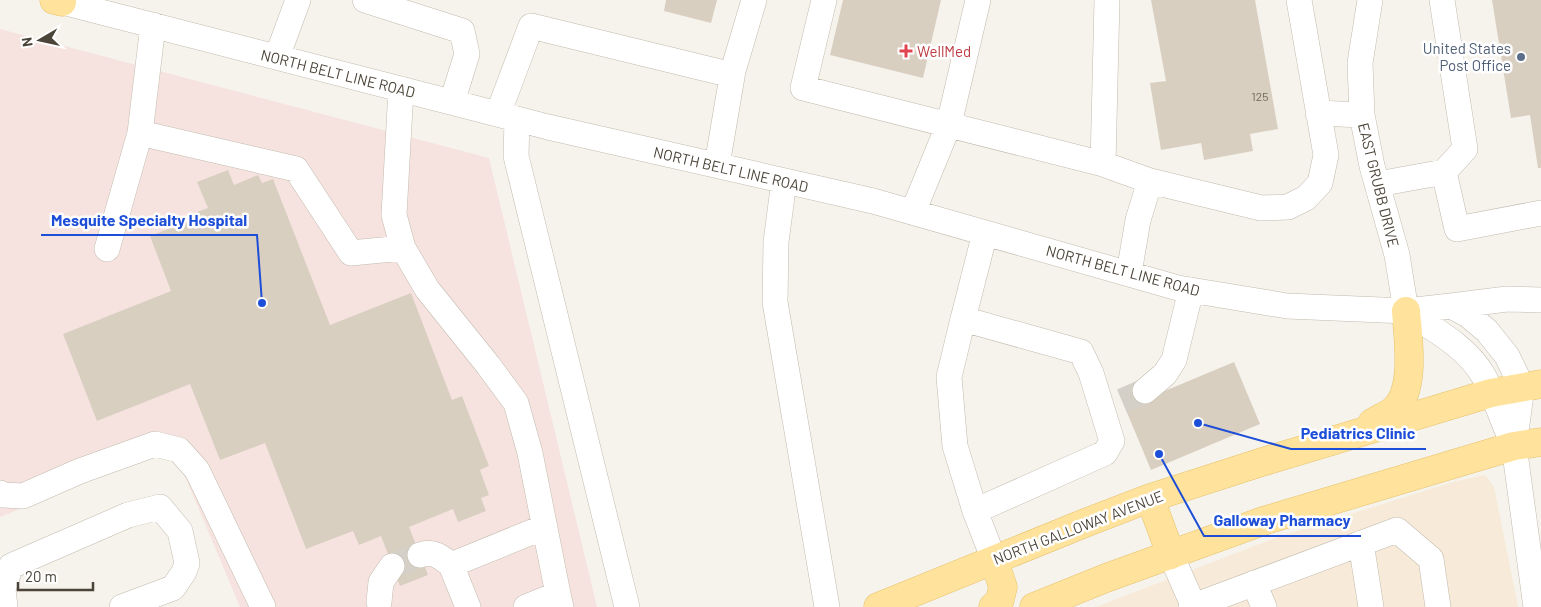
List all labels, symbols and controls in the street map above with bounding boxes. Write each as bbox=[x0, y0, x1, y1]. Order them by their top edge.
north arrow bbox=[15, 15, 65, 65]
text: N bbox=[18, 36, 36, 48]
place label: United States Post Office bbox=[1423, 39, 1511, 74]
place label: WellMed bbox=[917, 42, 971, 60]
marker: WellMed bbox=[899, 44, 913, 58]
street label: NORTH BELT LINE ROAD bbox=[259, 45, 417, 101]
marker: United States Post Office bbox=[1515, 51, 1527, 63]
house number: 125 bbox=[1252, 89, 1268, 103]
street label: EAST GRUBB DRIVE bbox=[1355, 121, 1403, 249]
street label: NORTH BELT LINE ROAD bbox=[652, 142, 810, 196]
callout: Mesquite Specialty Hospital bbox=[41, 204, 257, 235]
text: Mesquite Specialty Hospital bbox=[51, 210, 247, 229]
street label: NORTH BELT LINE ROAD bbox=[1044, 241, 1202, 299]
callout: Pediatrics Clinic bbox=[1291, 418, 1426, 449]
text: Pediatrics Clinic bbox=[1301, 423, 1416, 442]
street label: NORTH GALLOWAY AVENUE bbox=[990, 486, 1166, 568]
callout: Galloway Pharmacy bbox=[1204, 505, 1361, 536]
text: Galloway Pharmacy bbox=[1213, 510, 1351, 529]
scale bar bbox=[18, 560, 92, 592]
text: 20 m bbox=[25, 567, 57, 585]

